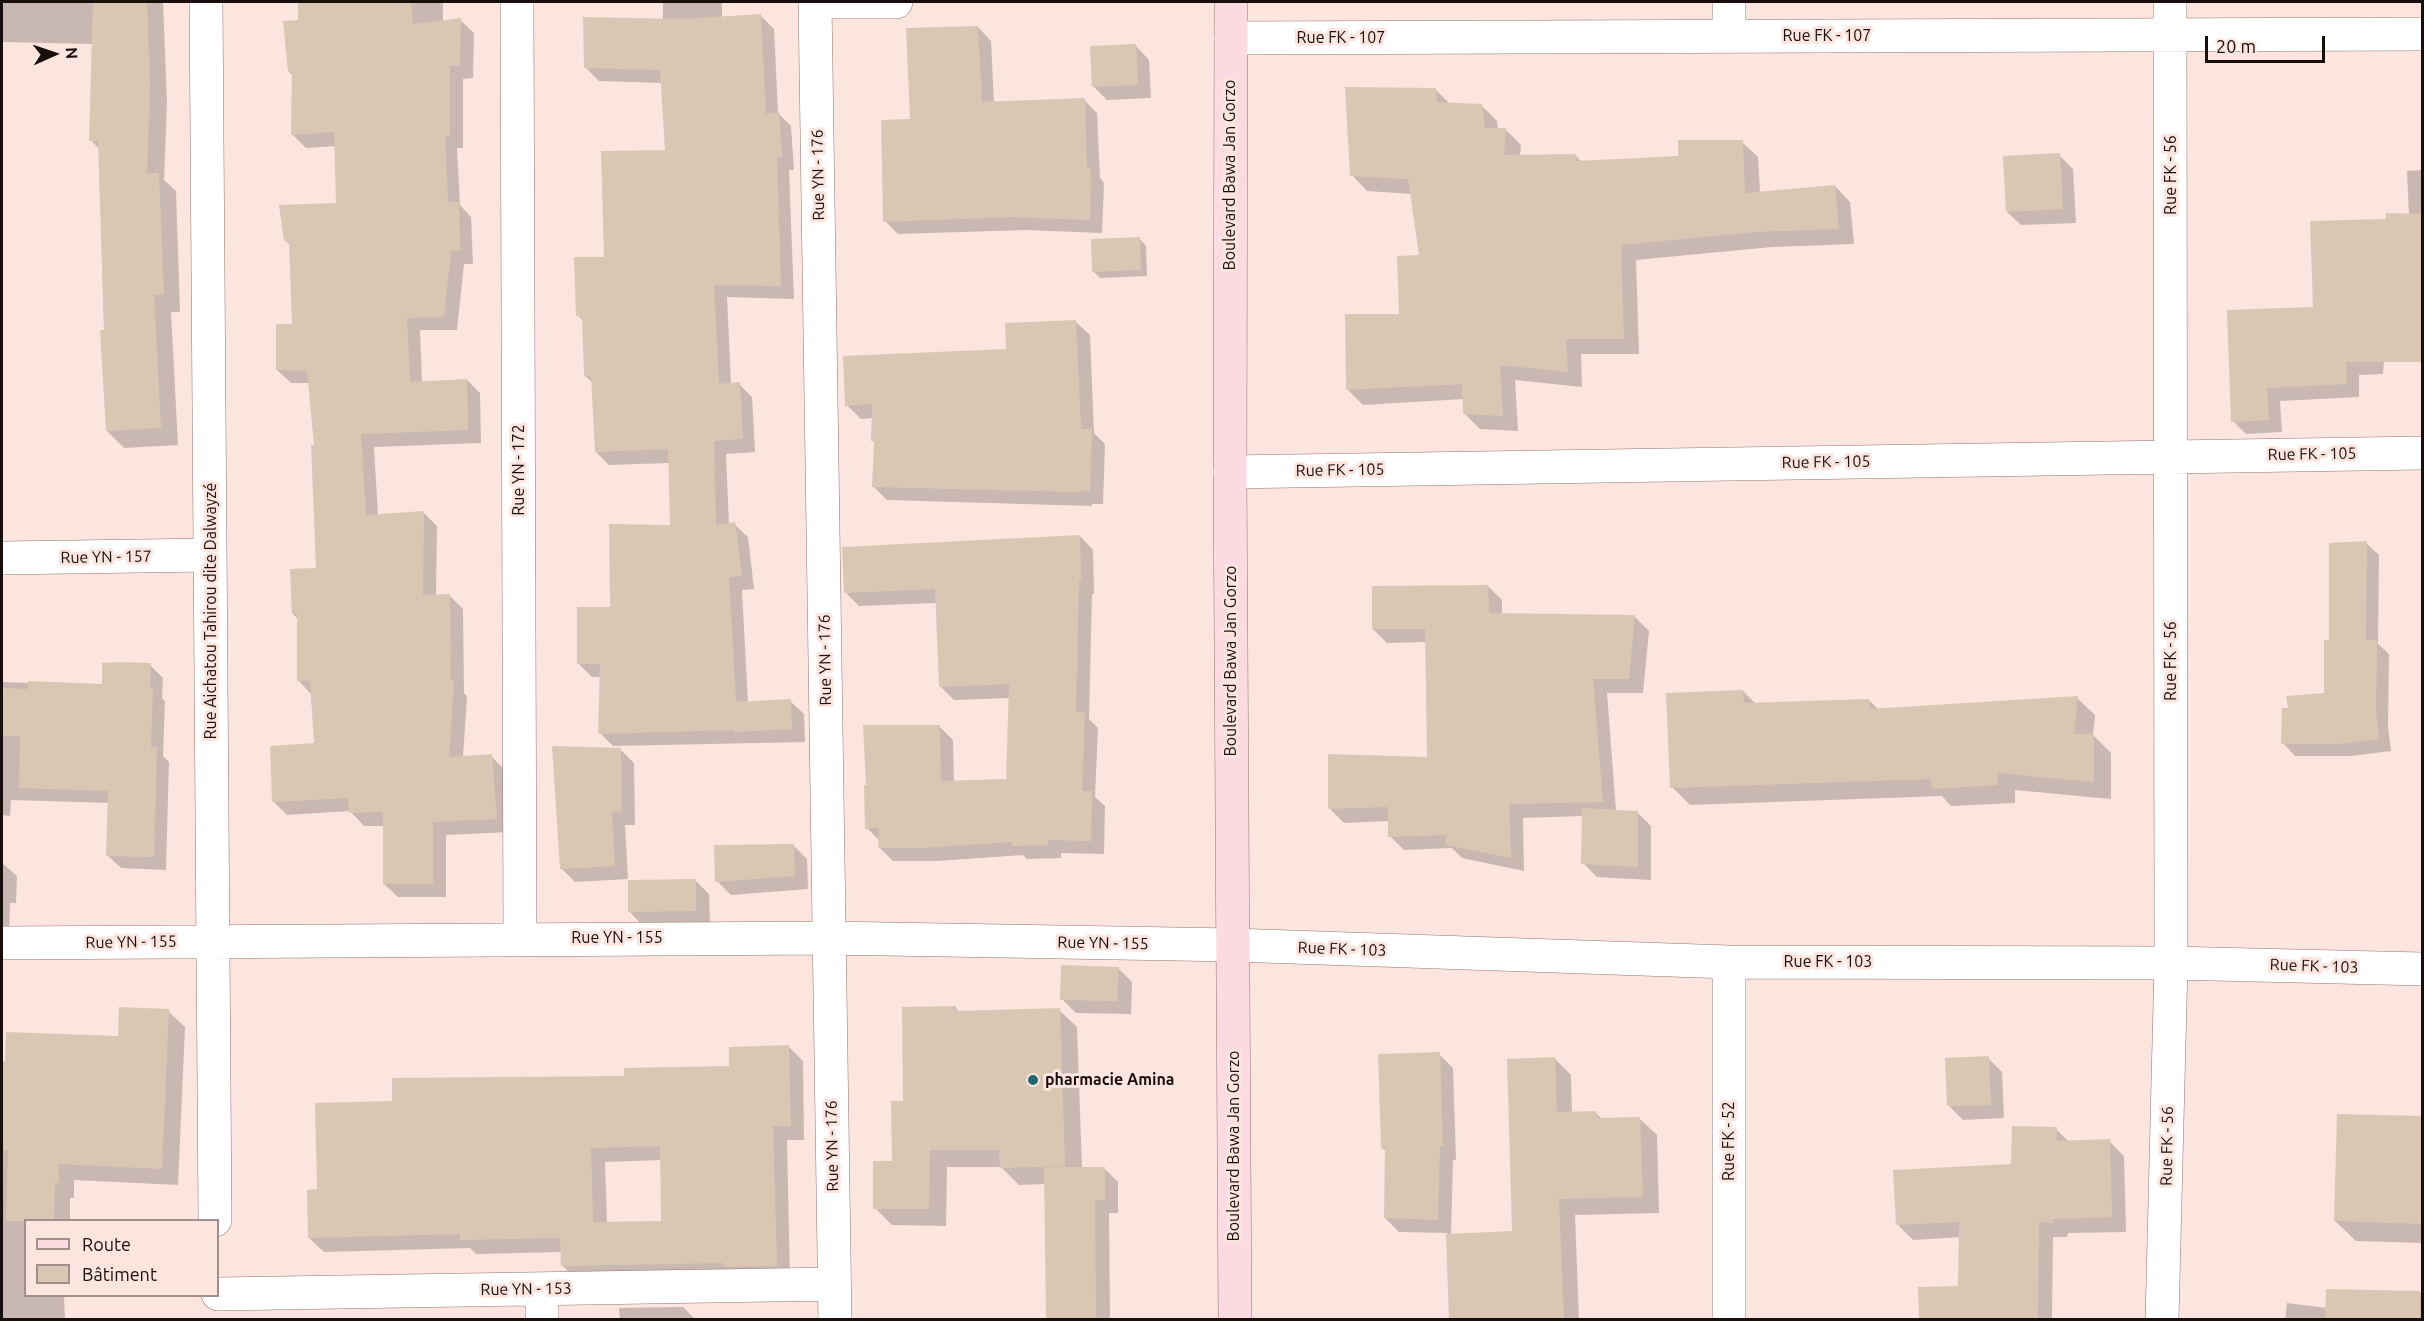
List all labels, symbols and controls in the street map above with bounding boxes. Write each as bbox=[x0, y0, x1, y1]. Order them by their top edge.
north arrow bbox=[24, 24, 84, 84]
scale bar bbox=[2208, 24, 2328, 62]
street label: Rue FK - 107 bbox=[1783, 26, 1871, 46]
street label: Rue FK - 107 bbox=[1297, 28, 1385, 48]
text: 20 m bbox=[2216, 36, 2256, 56]
text: N bbox=[63, 47, 81, 59]
street label: Boulevard Bawa Jan Gorzo bbox=[1220, 80, 1240, 270]
street label: Rue YN - 176 bbox=[808, 129, 828, 221]
street label: Rue FK - 56 bbox=[2161, 135, 2181, 215]
street label: Rue YN - 172 bbox=[509, 424, 529, 516]
street label: Rue FK - 105 bbox=[2267, 444, 2357, 464]
street label: Rue FK - 105 bbox=[1781, 452, 1871, 472]
street label: Rue FK - 105 bbox=[1295, 460, 1385, 480]
street label: Rue Aichatou Tahirou dite Dalwayzé bbox=[201, 483, 221, 739]
street label: Rue YN - 157 bbox=[60, 547, 152, 567]
street label: Boulevard Bawa Jan Gorzo bbox=[1221, 566, 1241, 756]
street label: Rue YN - 176 bbox=[815, 614, 835, 706]
street label: Rue FK - 56 bbox=[2161, 621, 2181, 701]
street label: Rue YN - 155 bbox=[571, 928, 663, 948]
street label: Rue YN - 155 bbox=[85, 932, 177, 952]
street label: Rue YN - 155 bbox=[1057, 933, 1149, 953]
street label: Rue FK - 103 bbox=[1297, 938, 1387, 960]
street label: Rue FK - 103 bbox=[1784, 952, 1872, 972]
street label: Rue FK - 103 bbox=[2269, 955, 2359, 977]
street label: Boulevard Bawa Jan Gorzo bbox=[1224, 1051, 1244, 1241]
place label: pharmacie Amina bbox=[1045, 1070, 1175, 1090]
marker: pharmacie Amina bbox=[1026, 1073, 1040, 1087]
street label: Rue YN - 176 bbox=[822, 1100, 842, 1192]
street label: Rue FK - 52 bbox=[1719, 1101, 1739, 1181]
street label: Rue FK - 56 bbox=[2157, 1106, 2177, 1186]
legend bbox=[24, 1219, 219, 1297]
text: Route bbox=[82, 1234, 131, 1254]
text: Bâtiment bbox=[82, 1264, 157, 1284]
street label: Rue YN - 153 bbox=[480, 1279, 572, 1299]

